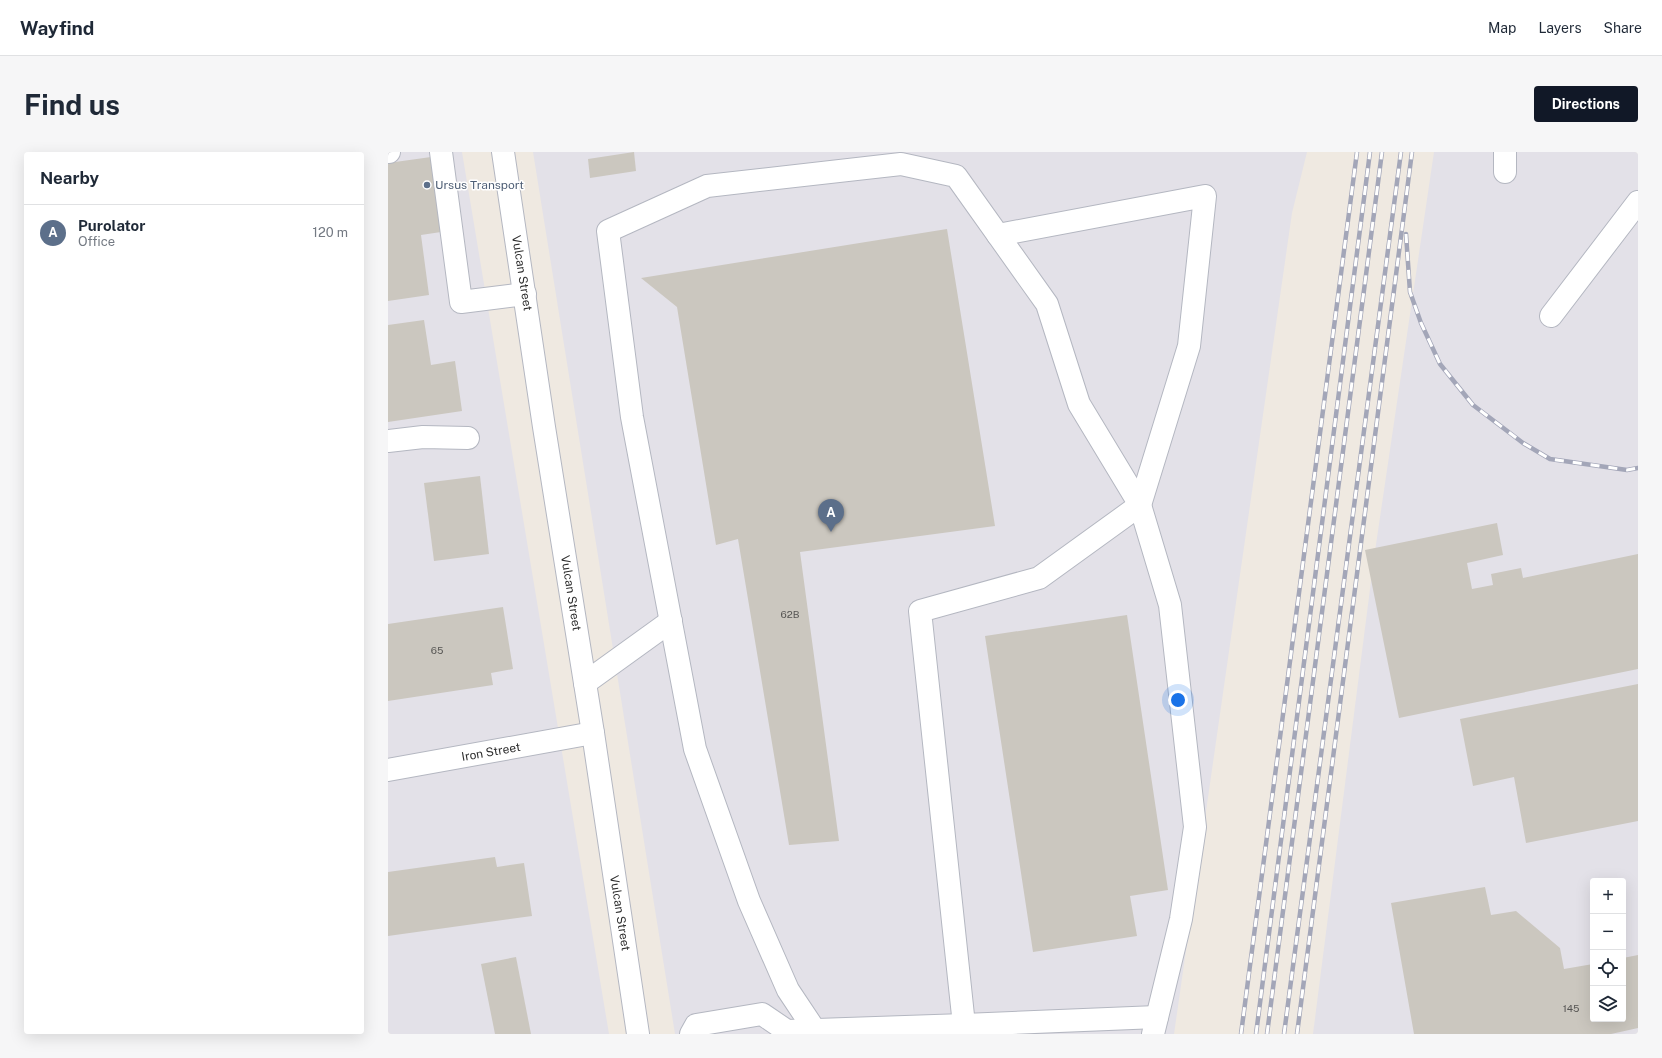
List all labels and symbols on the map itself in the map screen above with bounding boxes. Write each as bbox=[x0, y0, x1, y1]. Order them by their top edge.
place label: Ursus Transport bbox=[435, 178, 524, 192]
marker: Ursus Transport bbox=[422, 180, 432, 190]
street label: Vulcan Street bbox=[509, 234, 535, 312]
pin: A bbox=[818, 499, 844, 532]
street label: Vulcan Street bbox=[558, 554, 584, 632]
house number: 62B bbox=[781, 608, 800, 620]
house number: 65 bbox=[431, 644, 443, 656]
your location bbox=[1168, 690, 1188, 710]
street label: Iron Street bbox=[460, 740, 522, 764]
street label: Vulcan Street bbox=[607, 874, 633, 952]
house number: 145 bbox=[1563, 1002, 1579, 1014]

